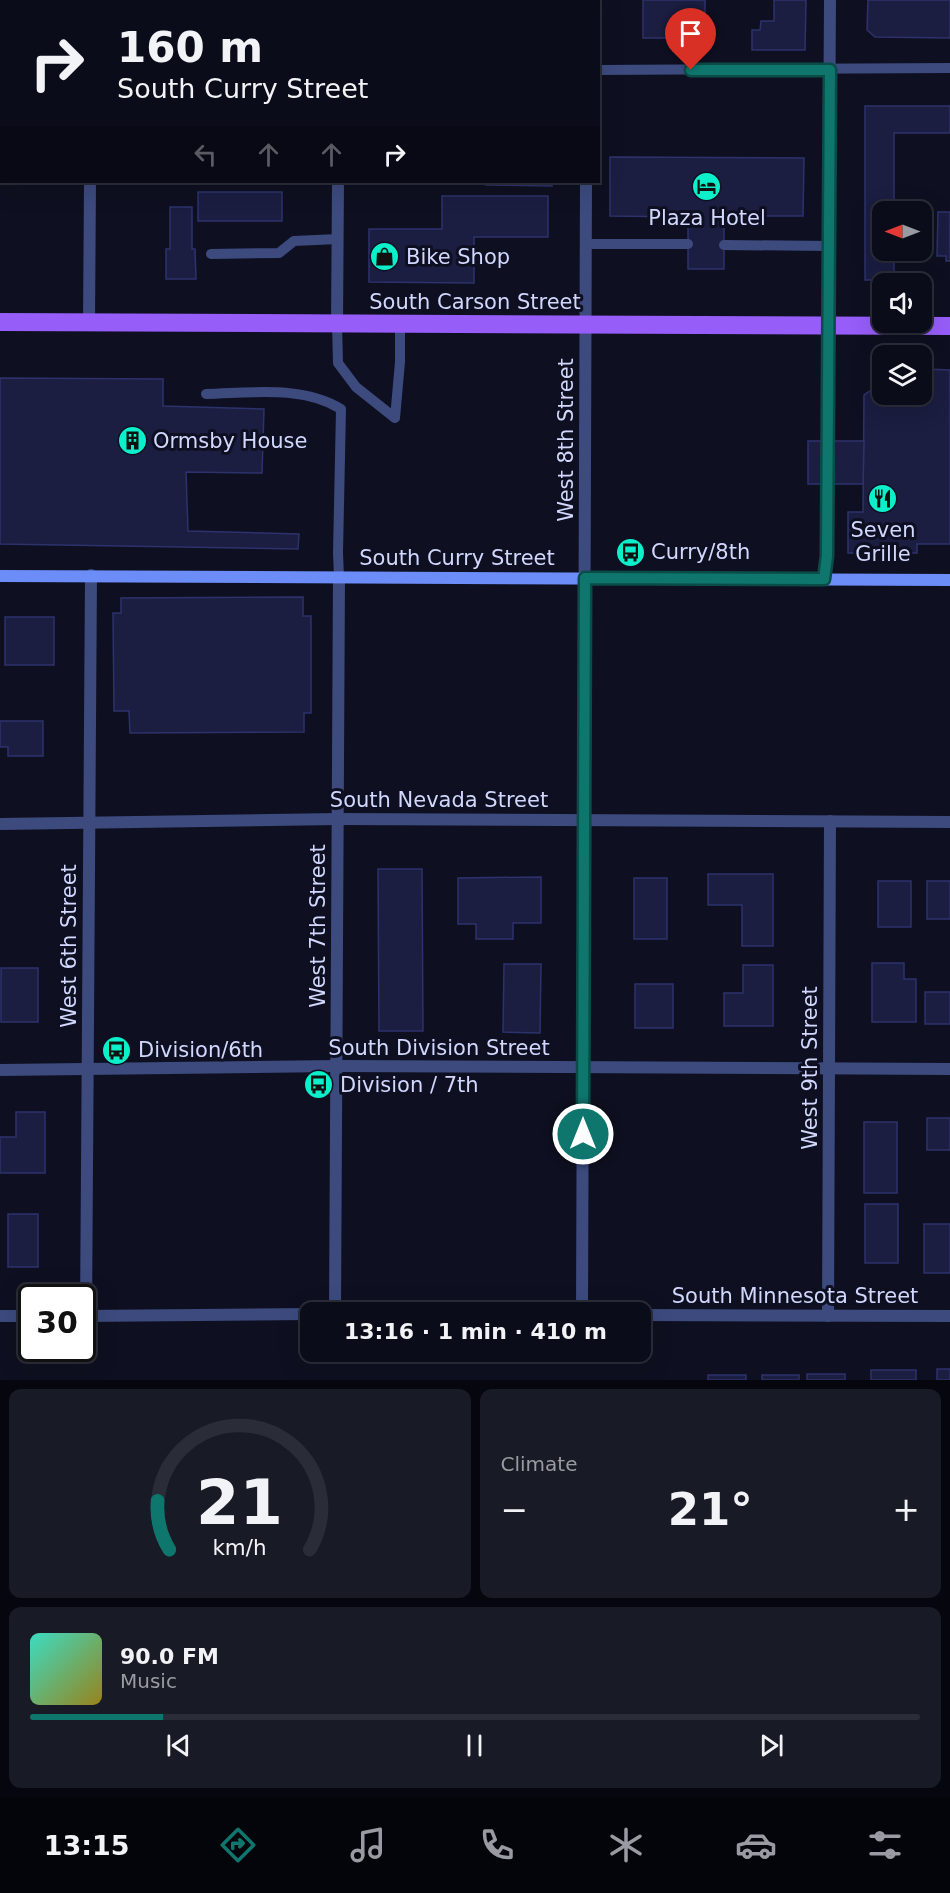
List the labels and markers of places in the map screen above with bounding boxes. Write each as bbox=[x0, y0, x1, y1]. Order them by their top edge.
pin bbox=[665, 8, 716, 70]
hotel icon: Plaza Hotel bbox=[691, 171, 723, 203]
place label: Plaza Hotel bbox=[648, 206, 766, 230]
shop icon: Bike Shop bbox=[369, 241, 401, 273]
place label: Bike Shop bbox=[406, 245, 510, 269]
building icon: Ormsby House bbox=[116, 425, 148, 457]
place label: Ormsby House bbox=[153, 429, 307, 453]
restaurant icon: Seven Grille bbox=[867, 483, 899, 515]
place label: Seven Grille bbox=[851, 518, 915, 566]
bus stop icon: Curry/8th bbox=[614, 536, 646, 568]
place label: Curry/8th bbox=[651, 540, 750, 564]
bus stop icon: Division/6th bbox=[101, 1034, 133, 1066]
place label: Division/6th bbox=[138, 1038, 263, 1062]
bus stop icon: Division / 7th bbox=[303, 1069, 335, 1101]
place label: Division / 7th bbox=[340, 1073, 479, 1097]

